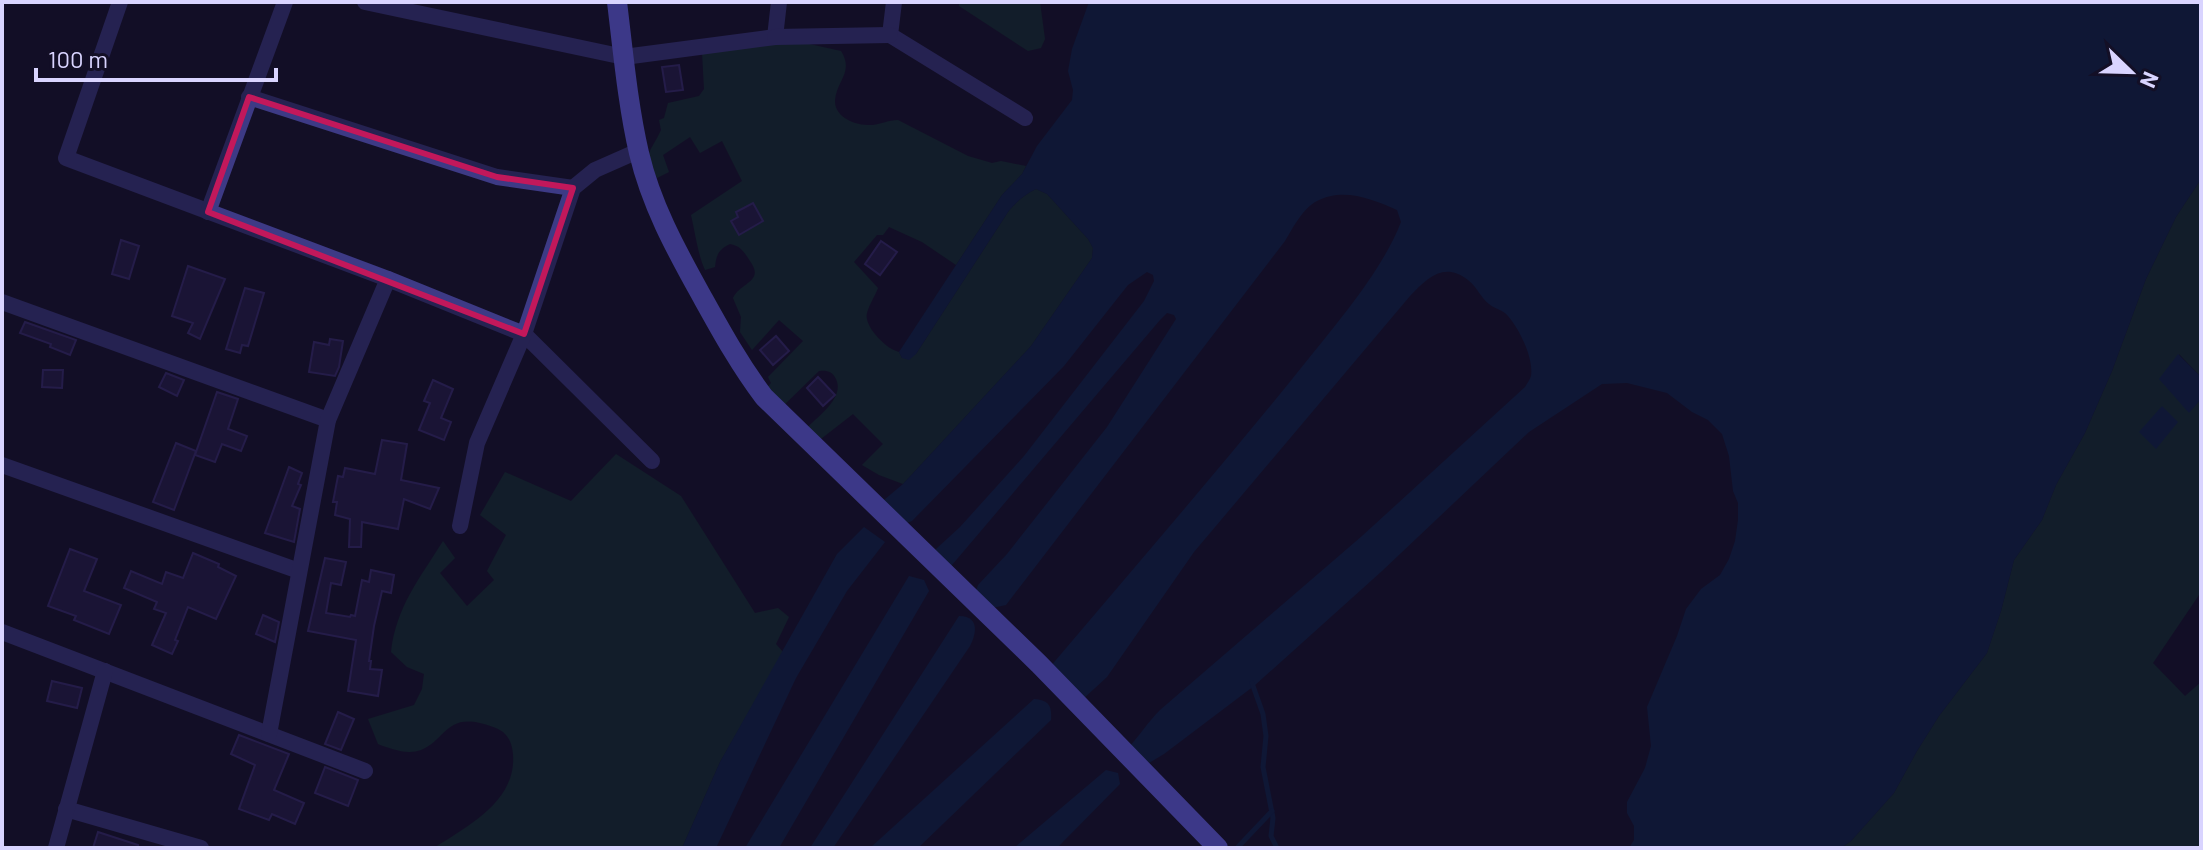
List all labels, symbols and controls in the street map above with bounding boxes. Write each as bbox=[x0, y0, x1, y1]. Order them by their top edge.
scale bar bbox=[36, 32, 276, 82]
north arrow bbox=[2091, 32, 2171, 112]
text: 100 m bbox=[48, 44, 108, 73]
text: N bbox=[2136, 68, 2165, 92]

